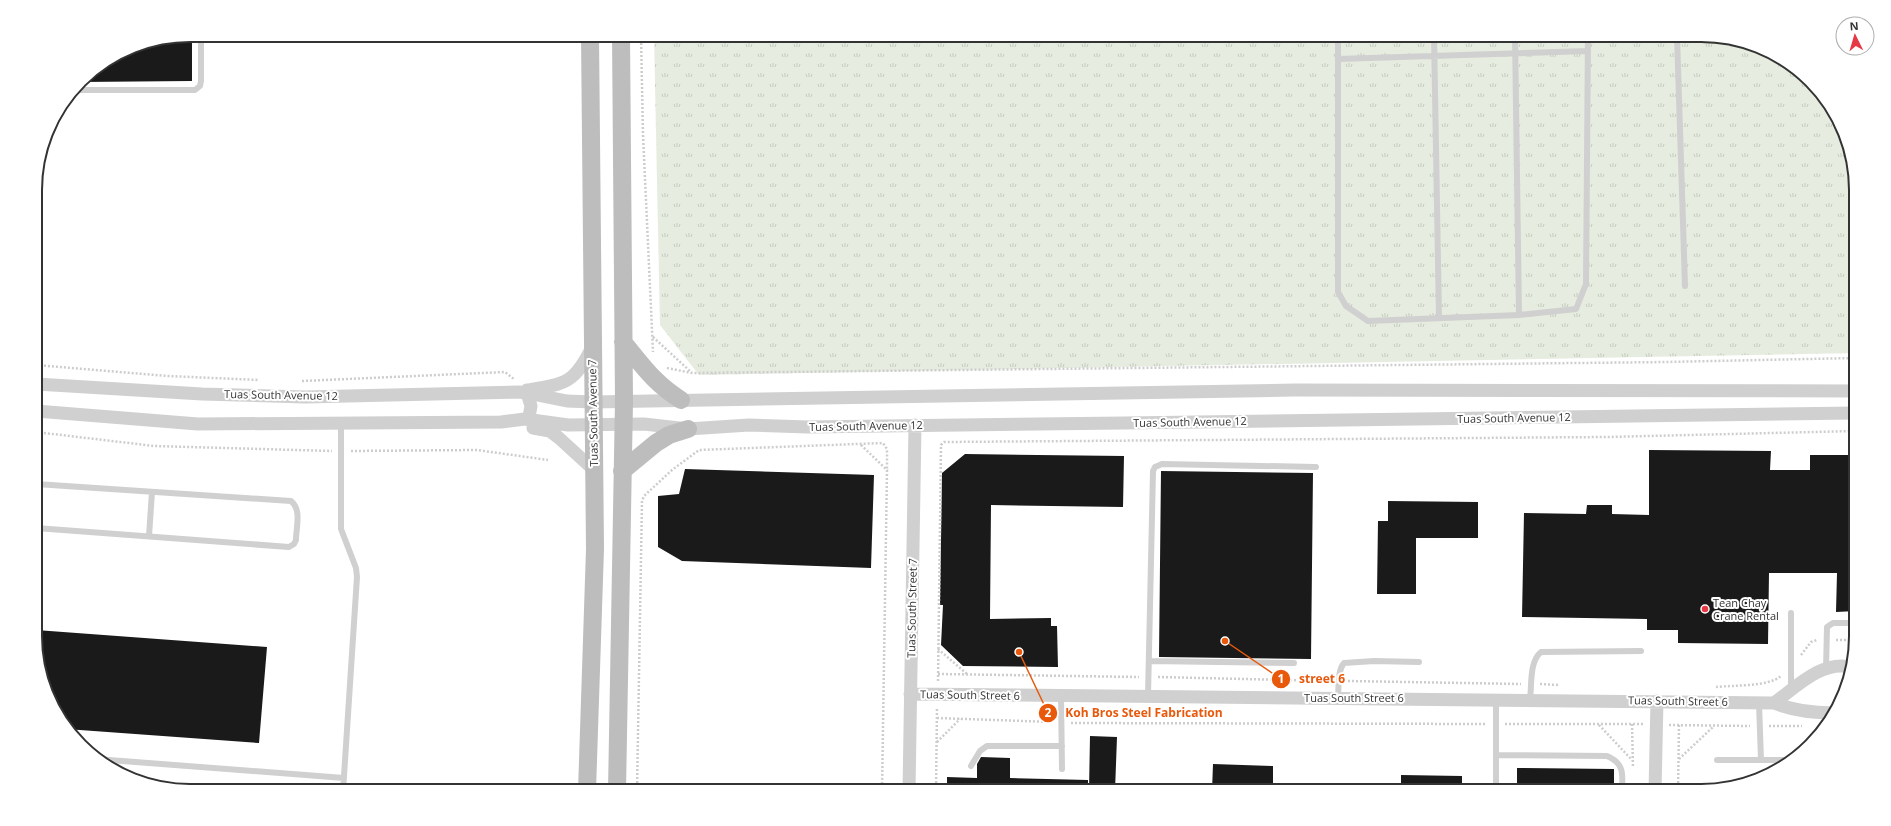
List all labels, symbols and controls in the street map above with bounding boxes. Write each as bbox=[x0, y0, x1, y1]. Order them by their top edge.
north arrow bbox=[1835, 16, 1875, 56]
text: N bbox=[1849, 18, 1859, 33]
street label: Tuas South Avenue 7 bbox=[584, 359, 601, 467]
street label: Tuas South Avenue 12 bbox=[224, 386, 338, 403]
street label: Tuas South Avenue 12 bbox=[1457, 409, 1571, 426]
street label: Tuas South Avenue 12 bbox=[1133, 413, 1247, 430]
street label: Tuas South Avenue 12 bbox=[809, 417, 923, 434]
street label: Tuas South Street 7 bbox=[903, 558, 920, 658]
place label: Tean Chay Crane Rental bbox=[1713, 595, 1779, 623]
marker: Tean Chay Crane Rental bbox=[1700, 604, 1710, 614]
callout: street 6 bbox=[1271, 667, 1353, 691]
text: 1 bbox=[1278, 670, 1284, 687]
text: street 6 bbox=[1299, 670, 1345, 687]
street label: Tuas South Street 6 bbox=[920, 686, 1020, 703]
street label: Tuas South Street 6 bbox=[1304, 690, 1404, 705]
street label: Tuas South Street 6 bbox=[1628, 692, 1728, 709]
callout: Koh Bros Steel Fabrication bbox=[1038, 701, 1231, 725]
text: 2 bbox=[1045, 704, 1052, 721]
text: Koh Bros Steel Fabrication bbox=[1065, 704, 1223, 721]

